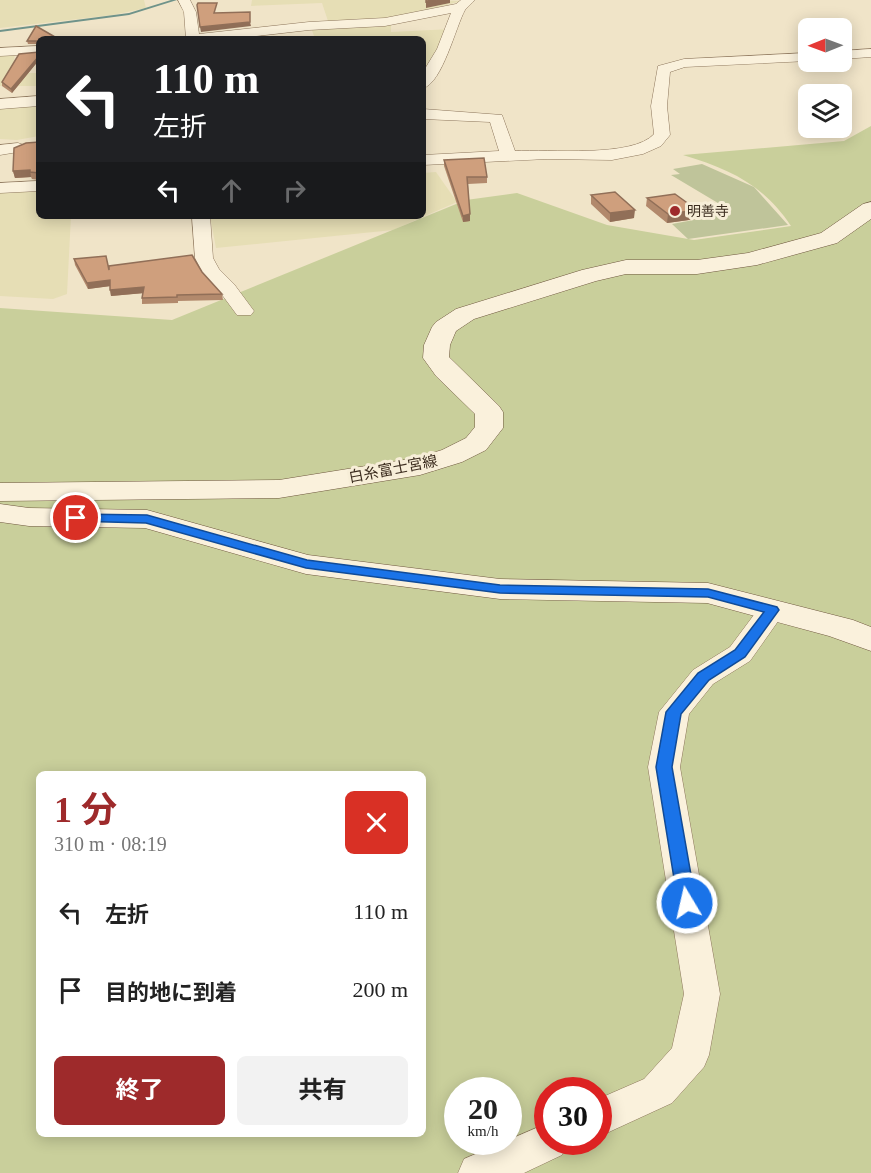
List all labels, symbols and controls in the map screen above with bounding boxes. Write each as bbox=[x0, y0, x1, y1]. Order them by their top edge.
north arrow bbox=[798, 18, 852, 72]
map controls bbox=[798, 18, 852, 138]
text: 110 m bbox=[153, 56, 259, 102]
icon: left bbox=[54, 60, 132, 138]
button: layers bbox=[798, 84, 852, 138]
text: 左折 bbox=[153, 112, 207, 142]
icon: left bbox=[152, 174, 185, 207]
icon: ahead bbox=[215, 174, 248, 207]
icon: right bbox=[278, 174, 311, 207]
marker: 明善寺 bbox=[668, 204, 682, 218]
place label: 明善寺 bbox=[687, 204, 729, 219]
street label: 白糸富士宮線 bbox=[347, 453, 439, 485]
pin bbox=[50, 492, 101, 543]
icon: arrive bbox=[59, 501, 92, 534]
text: 1 分 bbox=[54, 790, 117, 830]
button: close bbox=[345, 791, 408, 854]
text: 310 m · 08:19 bbox=[54, 833, 167, 855]
position arrow bbox=[655, 871, 719, 935]
icon: left bbox=[54, 896, 87, 929]
text: 110 m bbox=[353, 899, 408, 924]
text: 左折 bbox=[105, 902, 149, 927]
icon: arrive bbox=[54, 974, 87, 1007]
text: 200 m bbox=[352, 977, 408, 1002]
text: 目的地に到着 bbox=[105, 980, 237, 1005]
button: 終了 bbox=[54, 1056, 225, 1125]
button: 共有 bbox=[237, 1056, 408, 1125]
speed limit sign: 30 bbox=[534, 1077, 612, 1155]
text: 20 bbox=[468, 1092, 498, 1125]
text: km/h bbox=[468, 1123, 498, 1139]

